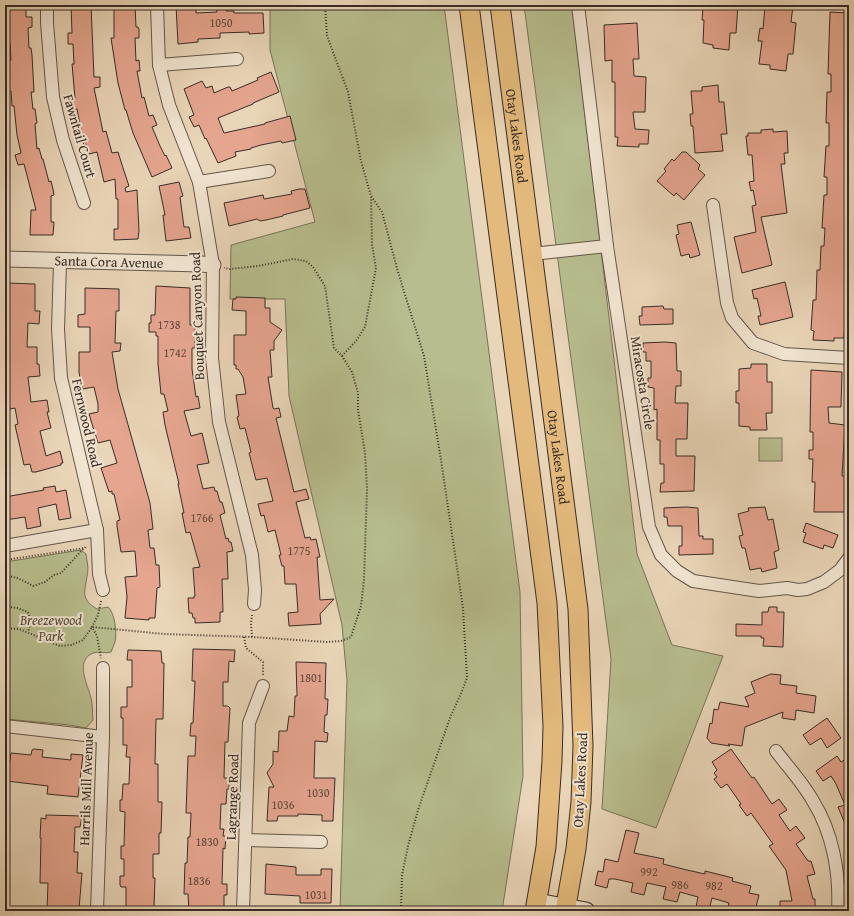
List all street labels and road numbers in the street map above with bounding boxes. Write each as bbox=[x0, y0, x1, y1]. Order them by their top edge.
street label: Otay Lakes Road bbox=[501, 88, 533, 185]
street label: Fawntail Court bbox=[59, 92, 101, 180]
street label: Santa Cora Avenue bbox=[54, 250, 164, 273]
street label: Bouquet Canyon Road bbox=[185, 251, 209, 380]
street label: Miracosta Circle bbox=[626, 335, 660, 432]
street label: Fernwood Road bbox=[67, 377, 107, 470]
street label: Otay Lakes Road bbox=[542, 409, 574, 506]
street label: Harrils Mill Avenue bbox=[74, 732, 98, 846]
street label: Otay Lakes Road bbox=[568, 732, 592, 828]
street label: Lagrange Road bbox=[220, 753, 244, 841]

